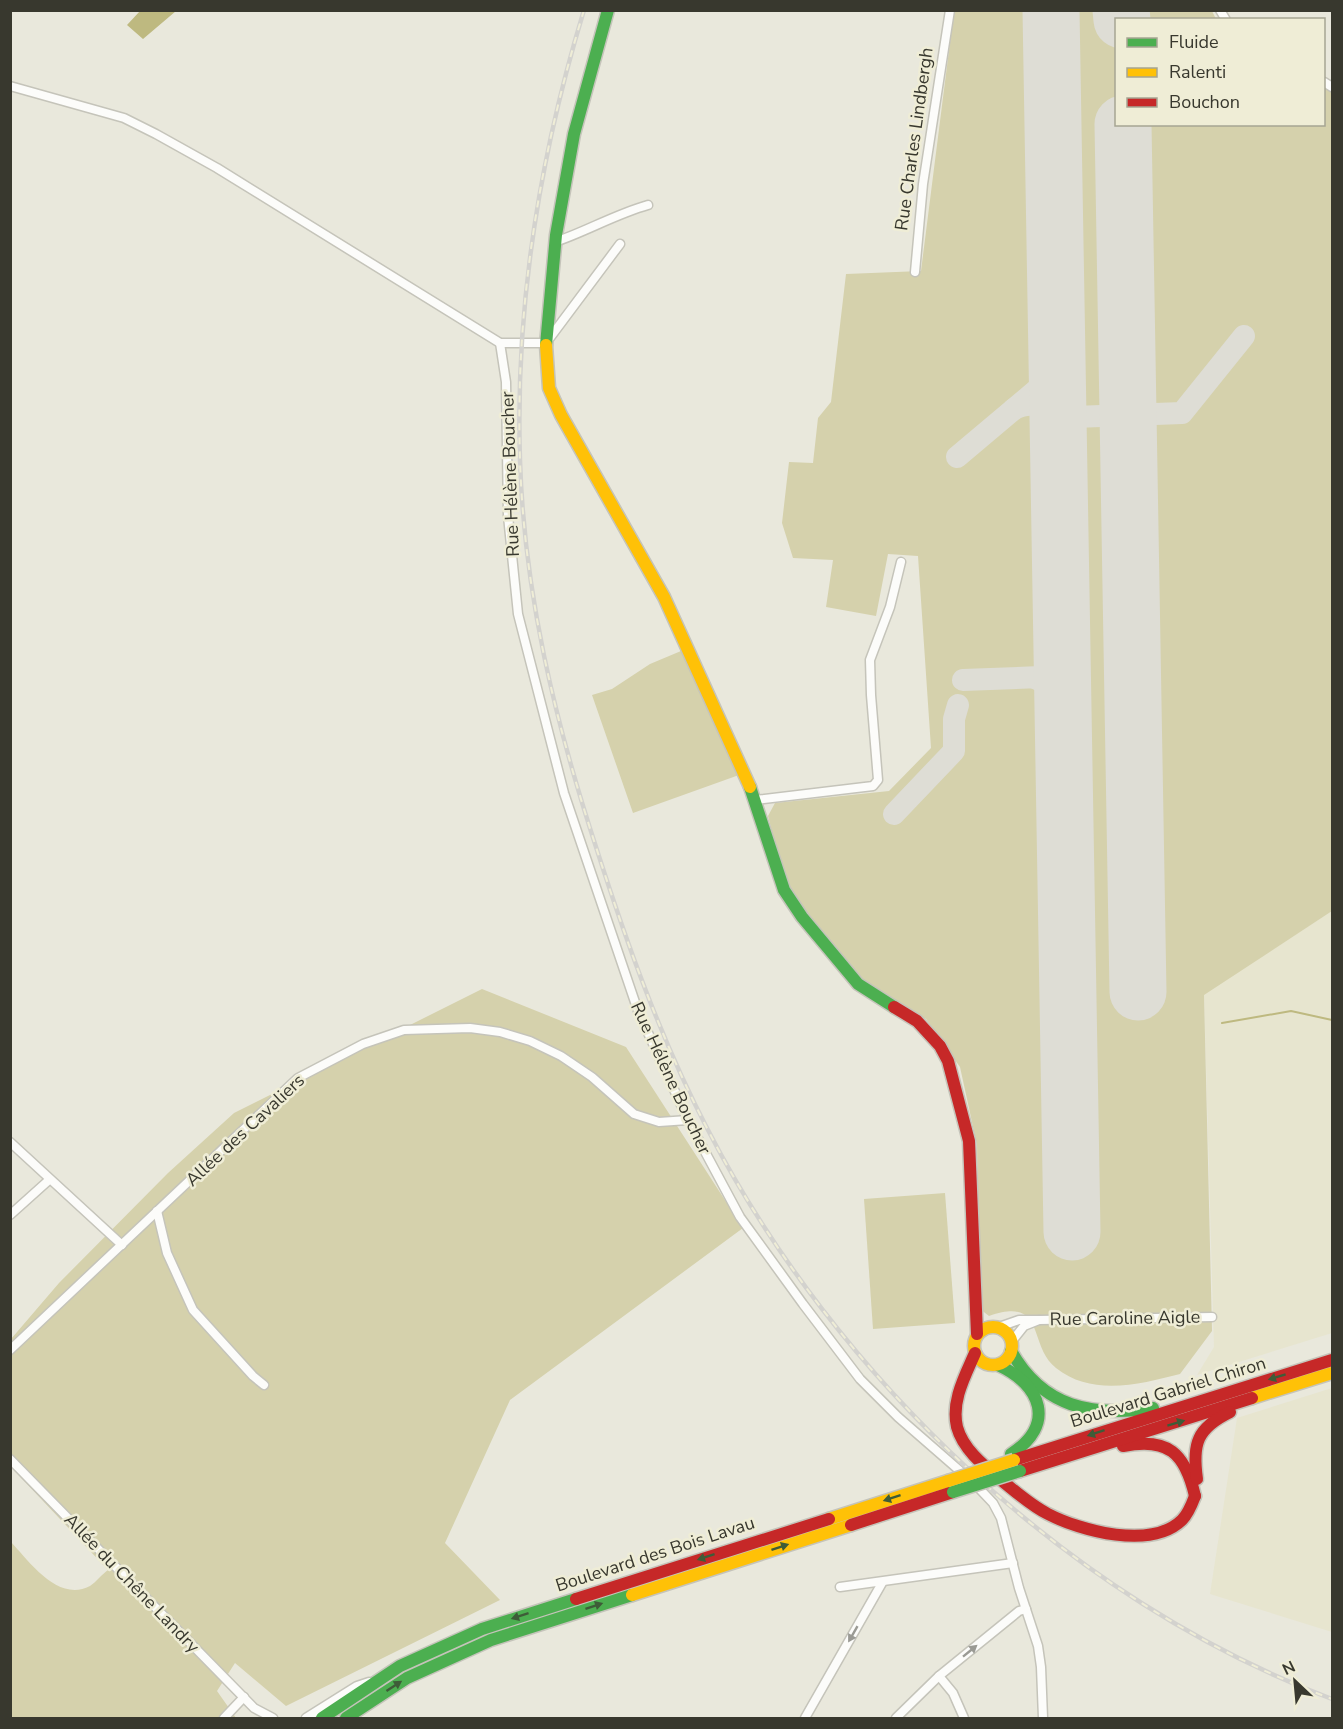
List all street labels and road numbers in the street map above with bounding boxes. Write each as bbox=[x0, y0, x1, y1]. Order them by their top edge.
street label: Rue Charles Lindbergh bbox=[889, 46, 939, 232]
street label: Rue Hélène Boucher bbox=[495, 390, 525, 557]
street label: Rue Hélène Boucher bbox=[625, 998, 717, 1159]
street label: Allée des Cavaliers bbox=[180, 1068, 310, 1192]
street label: Rue Caroline Aigle bbox=[1049, 1305, 1201, 1331]
street label: Boulevard Gabriel Chiron bbox=[1067, 1351, 1269, 1433]
street label: Allée du Chêne Landry bbox=[59, 1508, 206, 1659]
street label: Boulevard des Bois Lavau bbox=[552, 1510, 758, 1598]

